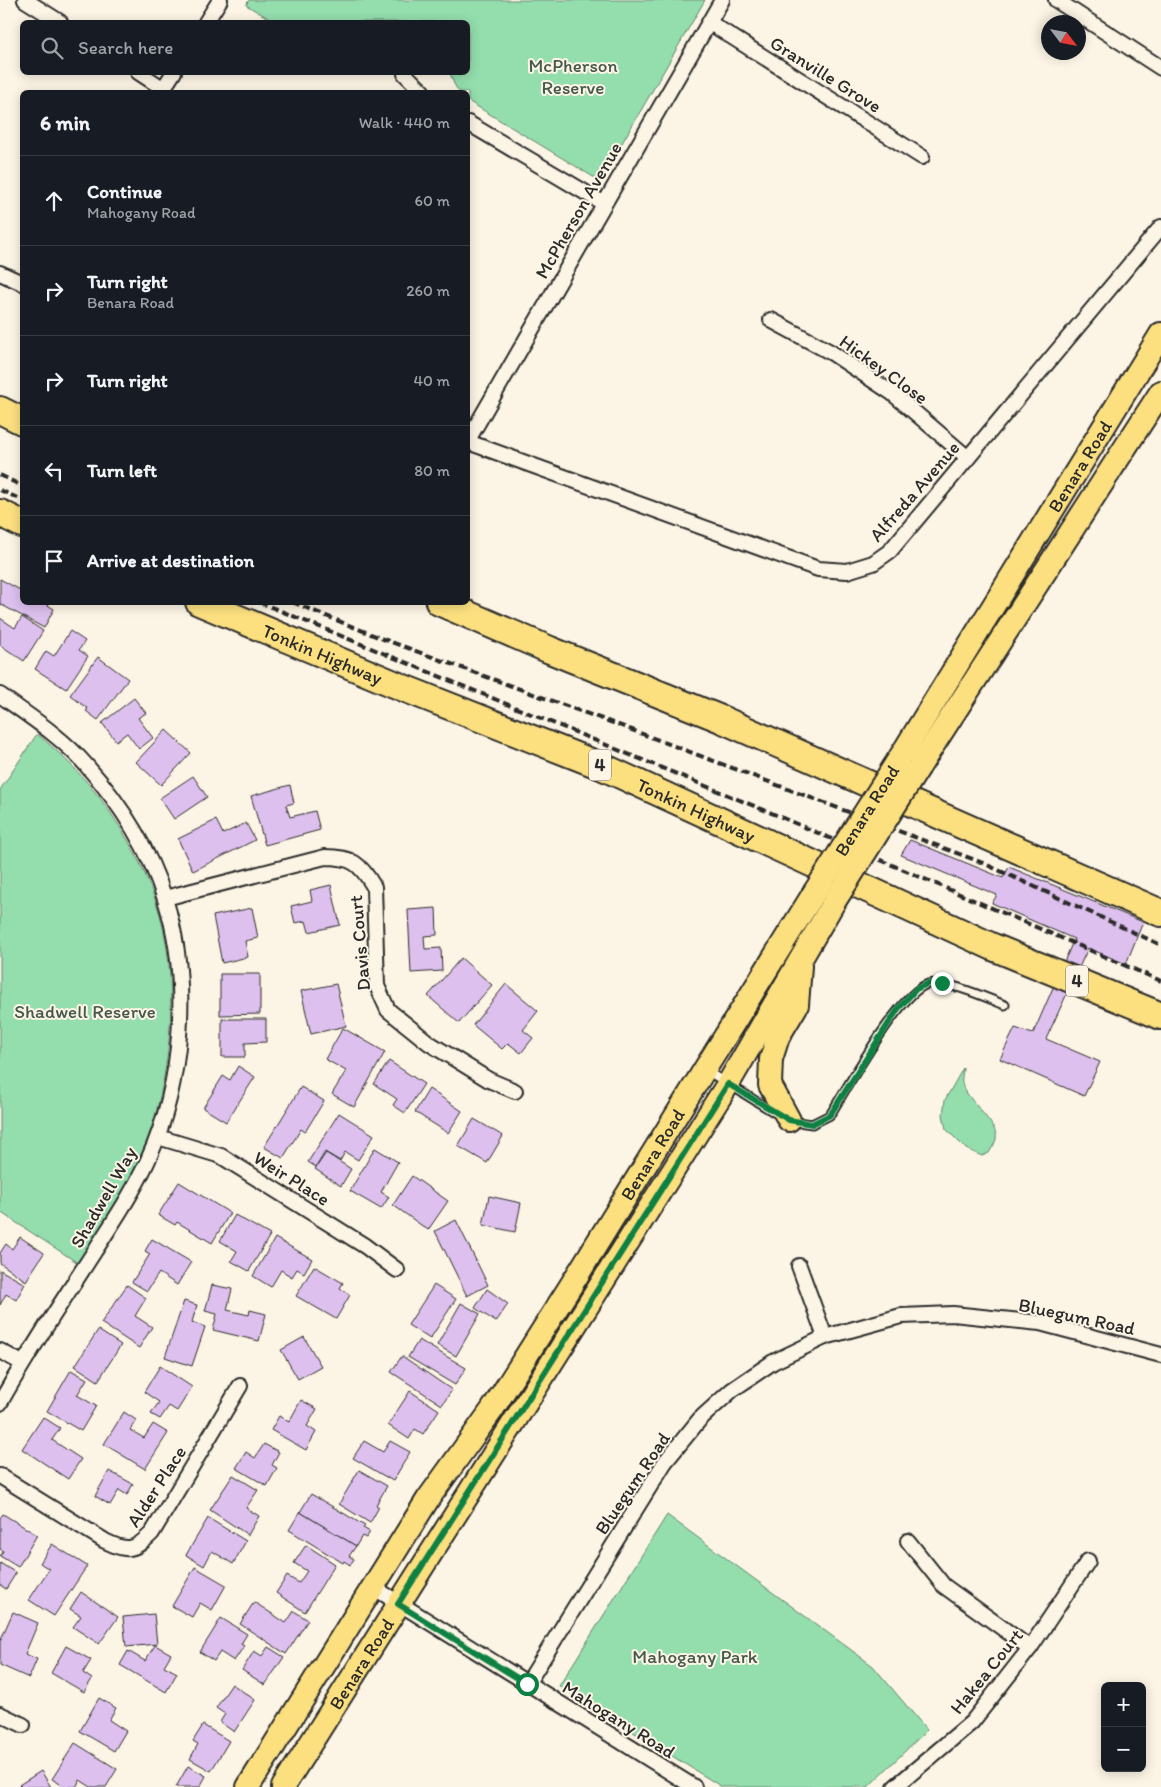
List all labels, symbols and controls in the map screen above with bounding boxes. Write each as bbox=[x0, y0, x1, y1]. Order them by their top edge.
north arrow bbox=[1041, 15, 1086, 60]
search box bbox=[20, 20, 470, 75]
street label: Granville Grove bbox=[766, 31, 886, 118]
icon: search bbox=[38, 34, 66, 62]
text: Search here bbox=[78, 36, 173, 59]
park label: McPherson Reserve bbox=[528, 54, 618, 99]
text: 6 min bbox=[40, 110, 90, 135]
text: Walk · 440 m bbox=[359, 113, 450, 132]
street label: McPherson Avenue bbox=[530, 138, 627, 283]
text: Continue bbox=[87, 180, 162, 203]
icon: ahead bbox=[40, 187, 68, 215]
text: 60 m bbox=[415, 191, 450, 210]
text: Mahogany Road bbox=[87, 203, 195, 222]
text: Turn right bbox=[87, 270, 168, 293]
icon: right bbox=[40, 277, 68, 305]
text: 260 m bbox=[406, 281, 450, 300]
text: Benara Road bbox=[87, 293, 174, 312]
street label: Hickey Close bbox=[835, 330, 932, 409]
icon: right bbox=[40, 367, 68, 395]
text: Turn right bbox=[87, 369, 168, 392]
text: 40 m bbox=[413, 371, 450, 390]
street label: Benara Road bbox=[1043, 416, 1117, 517]
street label: Alfreda Avenue bbox=[864, 436, 964, 546]
icon: left bbox=[40, 457, 68, 485]
text: Turn left bbox=[87, 459, 157, 482]
text: 80 m bbox=[414, 461, 450, 480]
icon: arrive bbox=[40, 547, 68, 575]
text: Arrive at destination bbox=[87, 549, 254, 572]
street label: Tonkin Highway bbox=[259, 619, 386, 690]
road number: 4 bbox=[589, 750, 611, 780]
street label: Benara Road bbox=[829, 760, 905, 860]
street label: Tonkin Highway bbox=[633, 773, 759, 848]
street label: Davis Court bbox=[344, 894, 375, 992]
road number: 4 bbox=[1066, 966, 1088, 996]
route end bbox=[931, 972, 954, 995]
park label: Shadwell Reserve bbox=[14, 1000, 156, 1023]
street label: Benara Road bbox=[616, 1104, 690, 1205]
street label: Shadwell Way bbox=[65, 1143, 142, 1252]
street label: Weir Place bbox=[249, 1146, 334, 1211]
street label: Bluegum Road bbox=[1016, 1293, 1138, 1340]
street label: Bluegum Road bbox=[590, 1427, 675, 1539]
street label: Alder Place bbox=[122, 1441, 191, 1531]
street label: Benara Road bbox=[324, 1613, 399, 1714]
street label: Hakea Court bbox=[945, 1624, 1028, 1719]
park label: Mahogany Park bbox=[632, 1645, 758, 1668]
route start bbox=[516, 1673, 539, 1696]
street label: Mahogany Road bbox=[558, 1676, 679, 1763]
map controls bbox=[1101, 1682, 1146, 1772]
button: + bbox=[1101, 1682, 1146, 1727]
button: − bbox=[1101, 1727, 1146, 1772]

